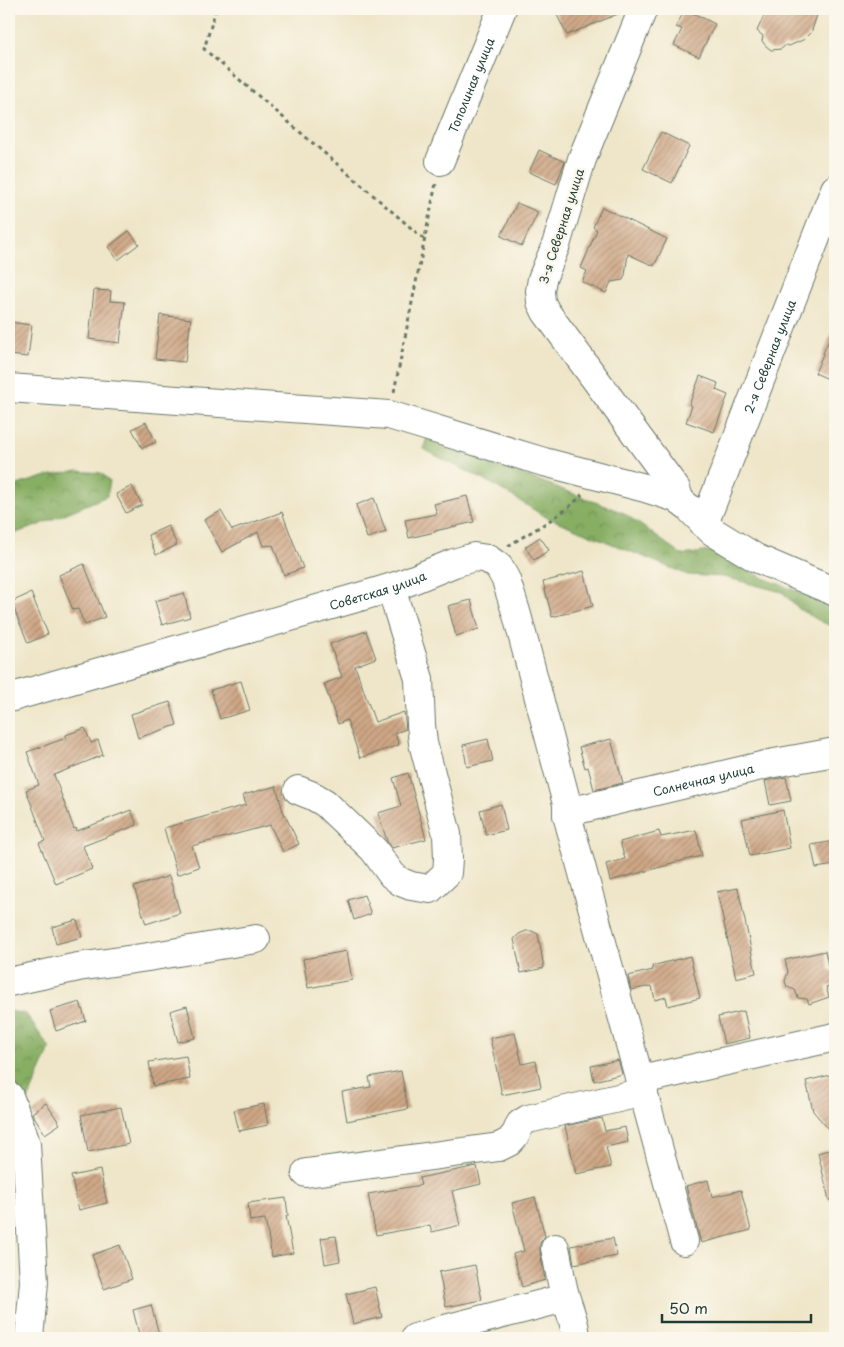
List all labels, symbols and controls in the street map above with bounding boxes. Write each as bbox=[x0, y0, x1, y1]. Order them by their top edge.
street label: Тополиная улица bbox=[443, 34, 499, 135]
street label: 3-я Северная улица bbox=[534, 166, 588, 286]
street label: 2-я Северная улица bbox=[739, 296, 800, 416]
street label: Советская улица bbox=[327, 566, 429, 614]
street label: Солнечная улица bbox=[651, 759, 756, 800]
scale bar bbox=[662, 1292, 810, 1324]
text: 50 m bbox=[669, 1296, 708, 1319]

